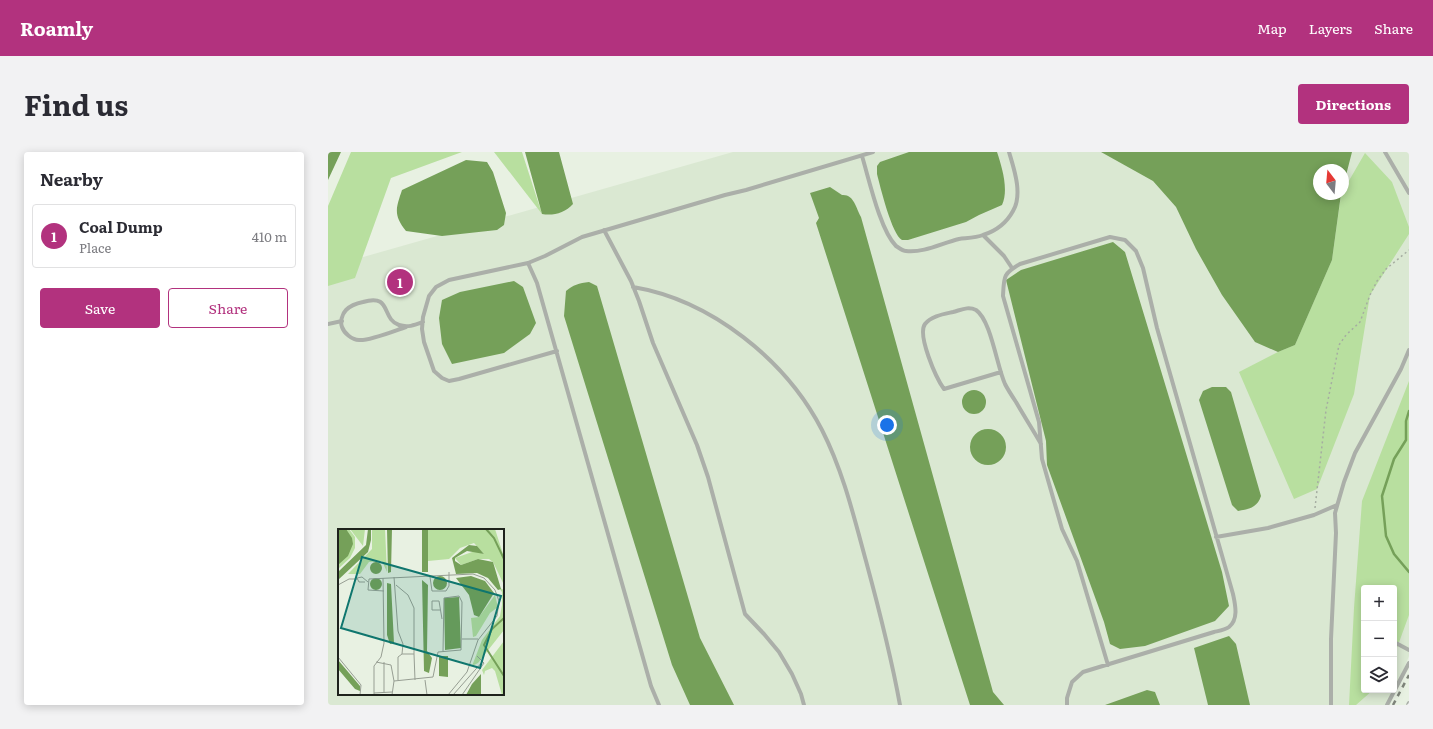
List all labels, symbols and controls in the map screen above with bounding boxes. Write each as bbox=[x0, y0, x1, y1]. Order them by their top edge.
text: Roamly bbox=[20, 14, 93, 42]
text: Map bbox=[1257, 18, 1287, 38]
text: Layers bbox=[1309, 18, 1352, 38]
text: Share bbox=[1374, 18, 1413, 38]
text: Find us bbox=[24, 83, 128, 125]
button: Directions bbox=[1298, 84, 1409, 124]
north arrow bbox=[1313, 164, 1349, 200]
text: Nearby bbox=[40, 166, 103, 191]
text: Coal Dump bbox=[79, 215, 163, 238]
text: 1 bbox=[51, 227, 57, 246]
text: 410 m bbox=[252, 227, 287, 246]
text: Place bbox=[79, 238, 111, 257]
pin: 1 bbox=[387, 267, 413, 297]
button: Save bbox=[40, 288, 160, 328]
button: Share bbox=[168, 288, 288, 328]
your location bbox=[877, 415, 897, 435]
inset map bbox=[338, 529, 504, 695]
map controls bbox=[1361, 585, 1397, 693]
button: + bbox=[1361, 585, 1397, 621]
button: − bbox=[1361, 621, 1397, 657]
button: layers bbox=[1361, 657, 1397, 693]

